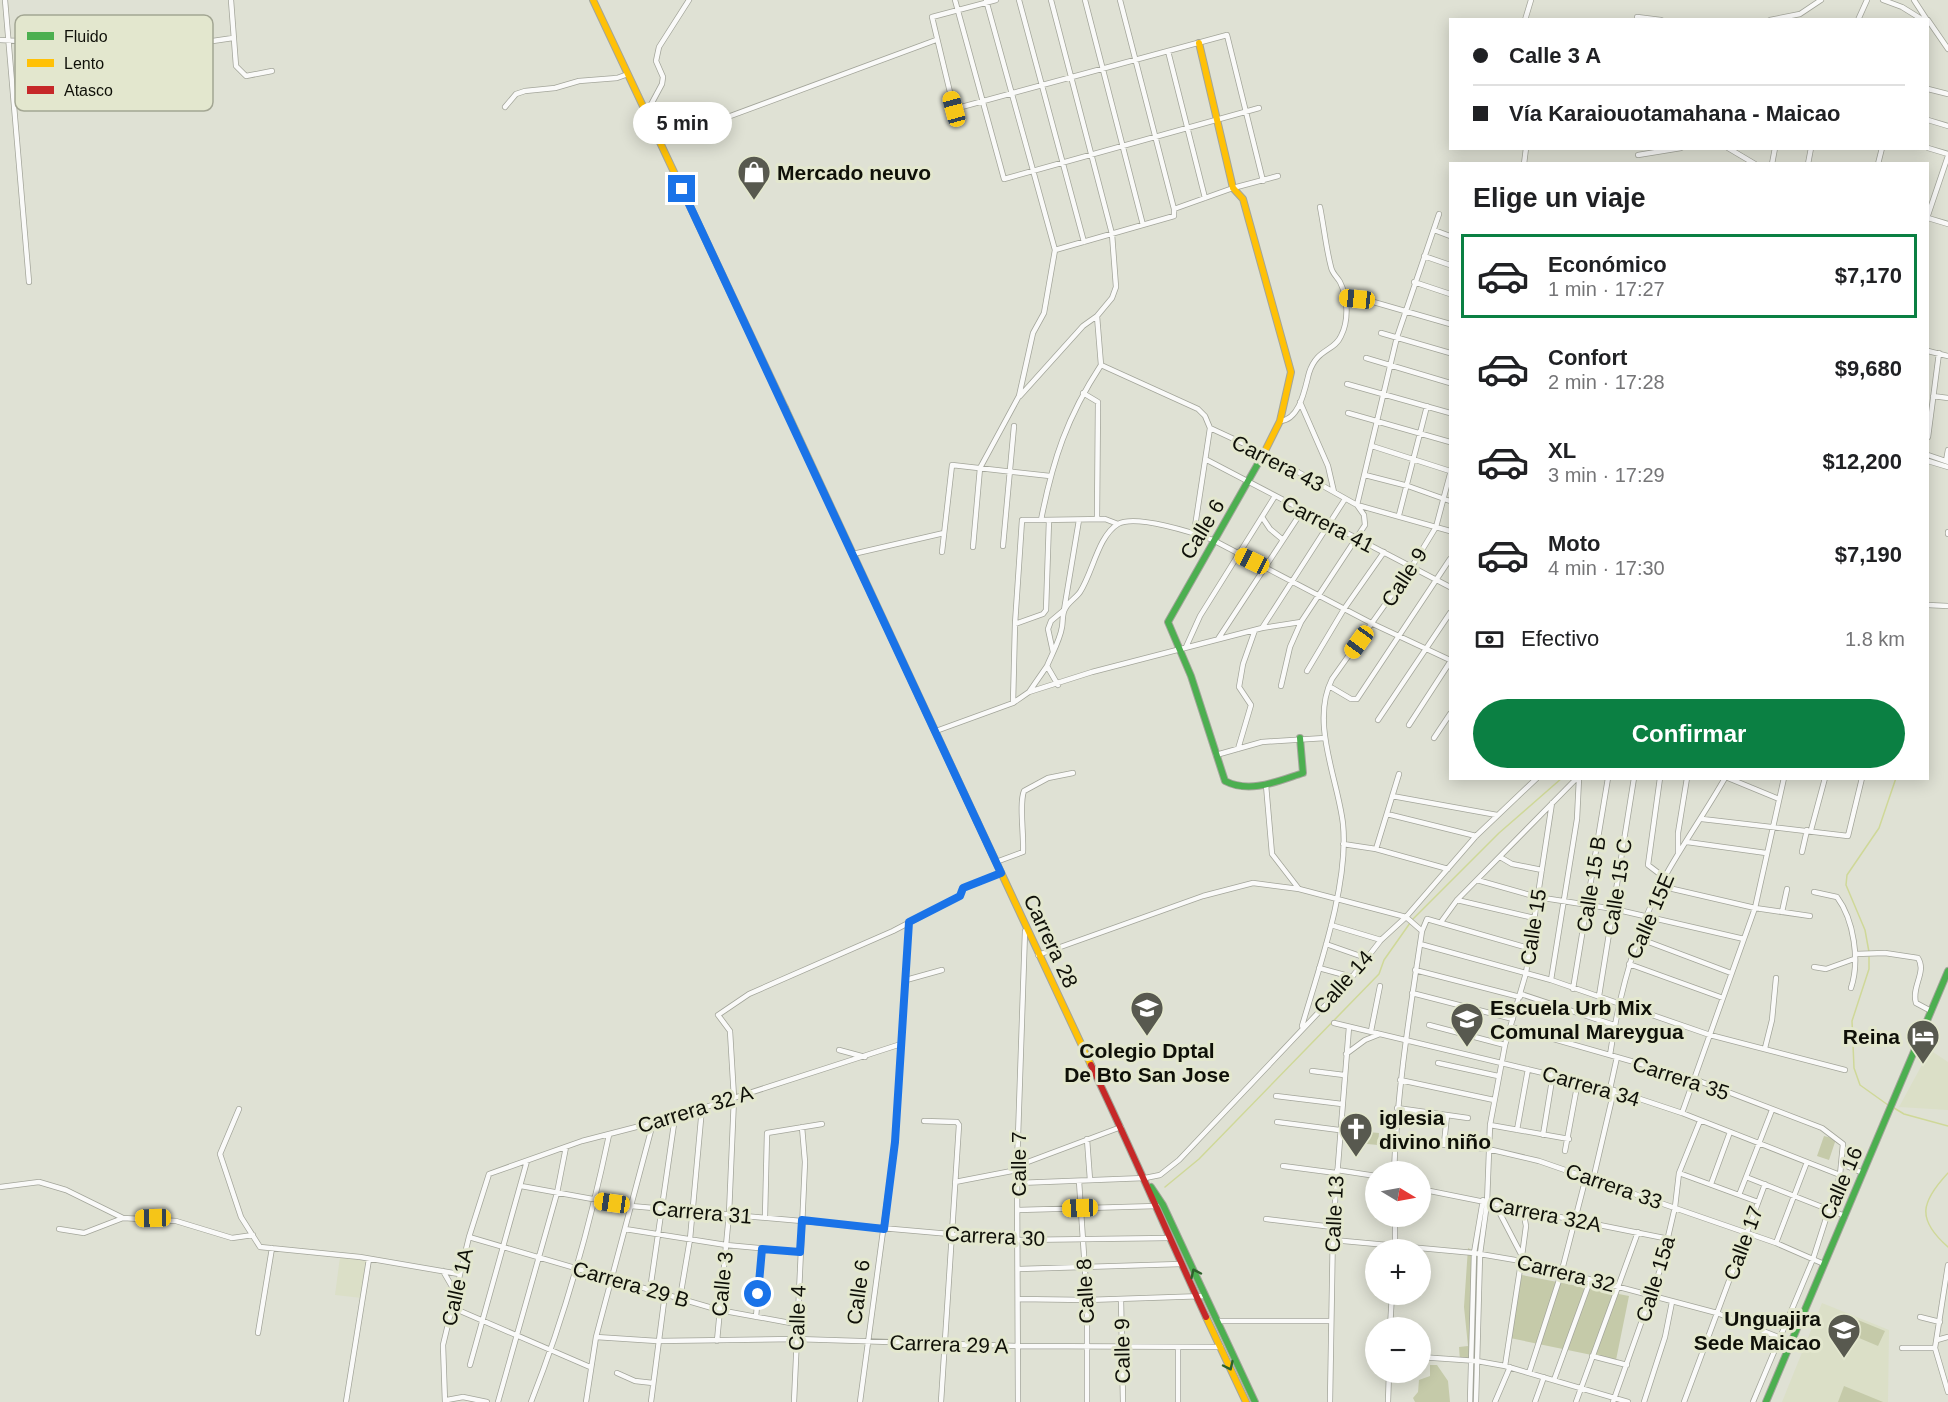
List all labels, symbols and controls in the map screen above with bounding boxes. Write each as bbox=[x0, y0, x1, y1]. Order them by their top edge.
legend bbox=[15, 15, 213, 111]
text: Fluido bbox=[64, 28, 108, 45]
text: Calle 3 A bbox=[1509, 43, 1601, 68]
text: Lento bbox=[64, 55, 104, 72]
text: Atasco bbox=[64, 82, 113, 99]
car bbox=[941, 89, 967, 129]
text: Vía Karaiouotamahana - Maicao bbox=[1509, 101, 1840, 126]
callout: 5 min bbox=[632, 102, 732, 144]
text: 5 min bbox=[656, 112, 709, 134]
shop icon: Mercado neuvo bbox=[736, 154, 772, 201]
place label: Mercado neuvo bbox=[777, 161, 931, 184]
route end bbox=[668, 175, 695, 202]
text: Elige un viaje bbox=[1473, 183, 1646, 213]
icon: car bbox=[1476, 249, 1530, 303]
text: Económico bbox=[1548, 252, 1667, 277]
text: $7,170 bbox=[1835, 263, 1902, 288]
text: 1 min · 17:27 bbox=[1548, 278, 1665, 300]
car bbox=[1338, 288, 1376, 310]
icon: car bbox=[1476, 342, 1530, 396]
text: Confort bbox=[1548, 345, 1627, 370]
text: $9,680 bbox=[1835, 356, 1902, 381]
text: 2 min · 17:28 bbox=[1548, 371, 1665, 393]
street label: Carrera 43 bbox=[1228, 430, 1328, 496]
icon: car bbox=[1476, 435, 1530, 489]
text: XL bbox=[1548, 438, 1576, 463]
text: $12,200 bbox=[1822, 449, 1902, 474]
text: 3 min · 17:29 bbox=[1548, 464, 1665, 486]
street label: Carrera 41 bbox=[1278, 491, 1378, 557]
street label: Calle 6 bbox=[1175, 495, 1229, 563]
icon: car bbox=[1476, 528, 1530, 582]
text: Moto bbox=[1548, 531, 1601, 556]
text: $7,190 bbox=[1835, 542, 1902, 567]
street label: Calle 9 bbox=[1377, 543, 1431, 611]
car bbox=[1232, 545, 1272, 577]
text: 4 min · 17:30 bbox=[1548, 557, 1665, 579]
car bbox=[1341, 622, 1377, 662]
icon: cash bbox=[1473, 623, 1506, 656]
text: Efectivo bbox=[1521, 626, 1599, 651]
text: 1.8 km bbox=[1845, 628, 1905, 650]
button: Confirmar bbox=[1473, 699, 1905, 768]
street label: Calle 15 B bbox=[1572, 834, 1610, 934]
street label: Calle 15 C bbox=[1598, 837, 1636, 937]
street label: Calle 15E bbox=[1622, 870, 1678, 962]
street label: Calle 15 bbox=[1516, 887, 1550, 967]
street label: Carrera 28 bbox=[1019, 891, 1083, 991]
street label: Calle 14 bbox=[1309, 945, 1378, 1018]
school or university icon: Colegio Dptal De Bto San Jose bbox=[1129, 990, 1165, 1037]
place label: Escuela Urb Mix Comunal Mareygua bbox=[1490, 996, 1684, 1043]
school or university icon: Escuela Urb Mix Comunal Mareygua bbox=[1449, 1001, 1485, 1048]
hotel icon: Reina bbox=[1905, 1018, 1941, 1065]
place label: Reina bbox=[1843, 1025, 1900, 1048]
place label: Colegio Dptal De Bto San Jose bbox=[1064, 1039, 1230, 1086]
street label: Carrera 35 bbox=[1630, 1052, 1732, 1104]
street label: Carrera 34 bbox=[1540, 1061, 1643, 1111]
street label: Carrera 32 A bbox=[635, 1081, 755, 1137]
place label: iglesia divino niño bbox=[1379, 1106, 1491, 1153]
church icon: iglesia divino niño bbox=[1338, 1111, 1374, 1158]
street label: Calle 7 bbox=[1007, 1131, 1030, 1197]
street label: Calle 16 bbox=[1815, 1143, 1867, 1223]
street label: Carrera 33 bbox=[1563, 1159, 1665, 1213]
north arrow bbox=[1365, 1161, 1431, 1227]
map controls bbox=[1365, 1161, 1431, 1383]
street label: Calle 13 bbox=[1320, 1175, 1348, 1253]
car bbox=[593, 1192, 631, 1214]
street label: Carrera 32A bbox=[1487, 1192, 1603, 1236]
street label: Carrera 31 bbox=[651, 1196, 753, 1228]
car bbox=[1062, 1198, 1098, 1218]
street label: Calle 17 bbox=[1719, 1203, 1767, 1283]
car bbox=[135, 1209, 171, 1227]
street label: Carrera 30 bbox=[944, 1222, 1046, 1250]
street label: Calle 15a bbox=[1631, 1233, 1679, 1325]
button: + bbox=[1365, 1239, 1431, 1305]
street label: Calle 1A bbox=[437, 1246, 477, 1328]
street label: Calle 3 bbox=[707, 1250, 737, 1318]
street label: Carrera 32 bbox=[1515, 1250, 1617, 1296]
street label: Carrera 29 B bbox=[570, 1256, 692, 1312]
street label: Calle 6 bbox=[842, 1258, 874, 1326]
street label: Calle 8 bbox=[1072, 1258, 1098, 1324]
one-way arrow bbox=[1190, 1268, 1202, 1279]
route start bbox=[744, 1280, 771, 1307]
street label: Calle 4 bbox=[784, 1285, 810, 1351]
place label: Unguajira Sede Maicao bbox=[1694, 1307, 1821, 1354]
school or university icon: Unguajira Sede Maicao bbox=[1826, 1312, 1862, 1359]
button: − bbox=[1365, 1317, 1431, 1383]
street label: Calle 9 bbox=[1110, 1318, 1134, 1384]
street label: Carrera 29 A bbox=[889, 1330, 1009, 1358]
one-way arrow bbox=[1221, 1359, 1233, 1370]

